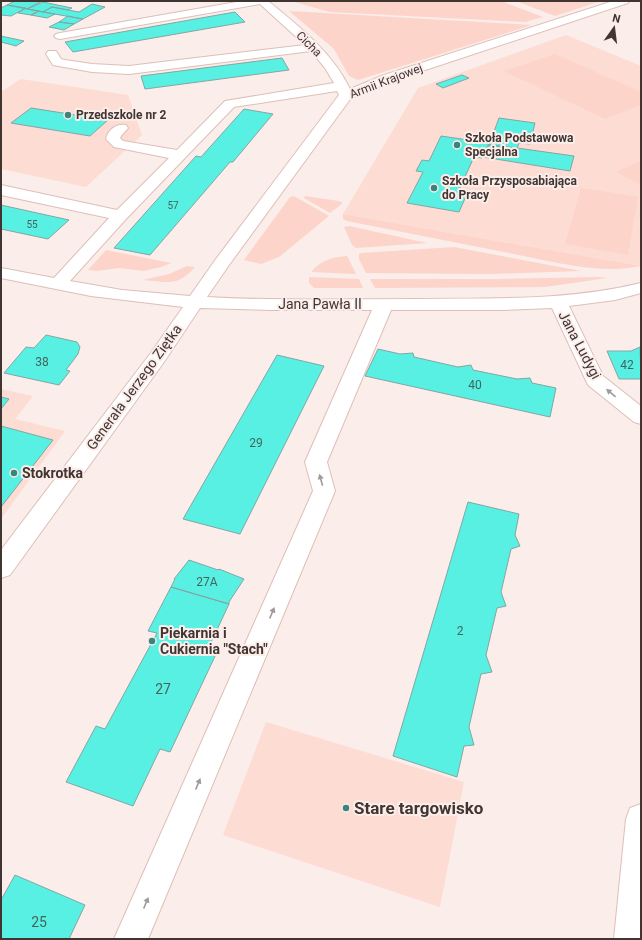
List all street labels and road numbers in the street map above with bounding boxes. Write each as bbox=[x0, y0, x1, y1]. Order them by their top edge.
street label: Cicha bbox=[293, 28, 325, 60]
street label: Armii Krajowej bbox=[348, 61, 425, 101]
street label: Jana Pawła II bbox=[278, 296, 362, 312]
street label: Jana Ludygi bbox=[555, 308, 605, 382]
street label: Generała Jerzego Ziętka bbox=[83, 321, 185, 453]

